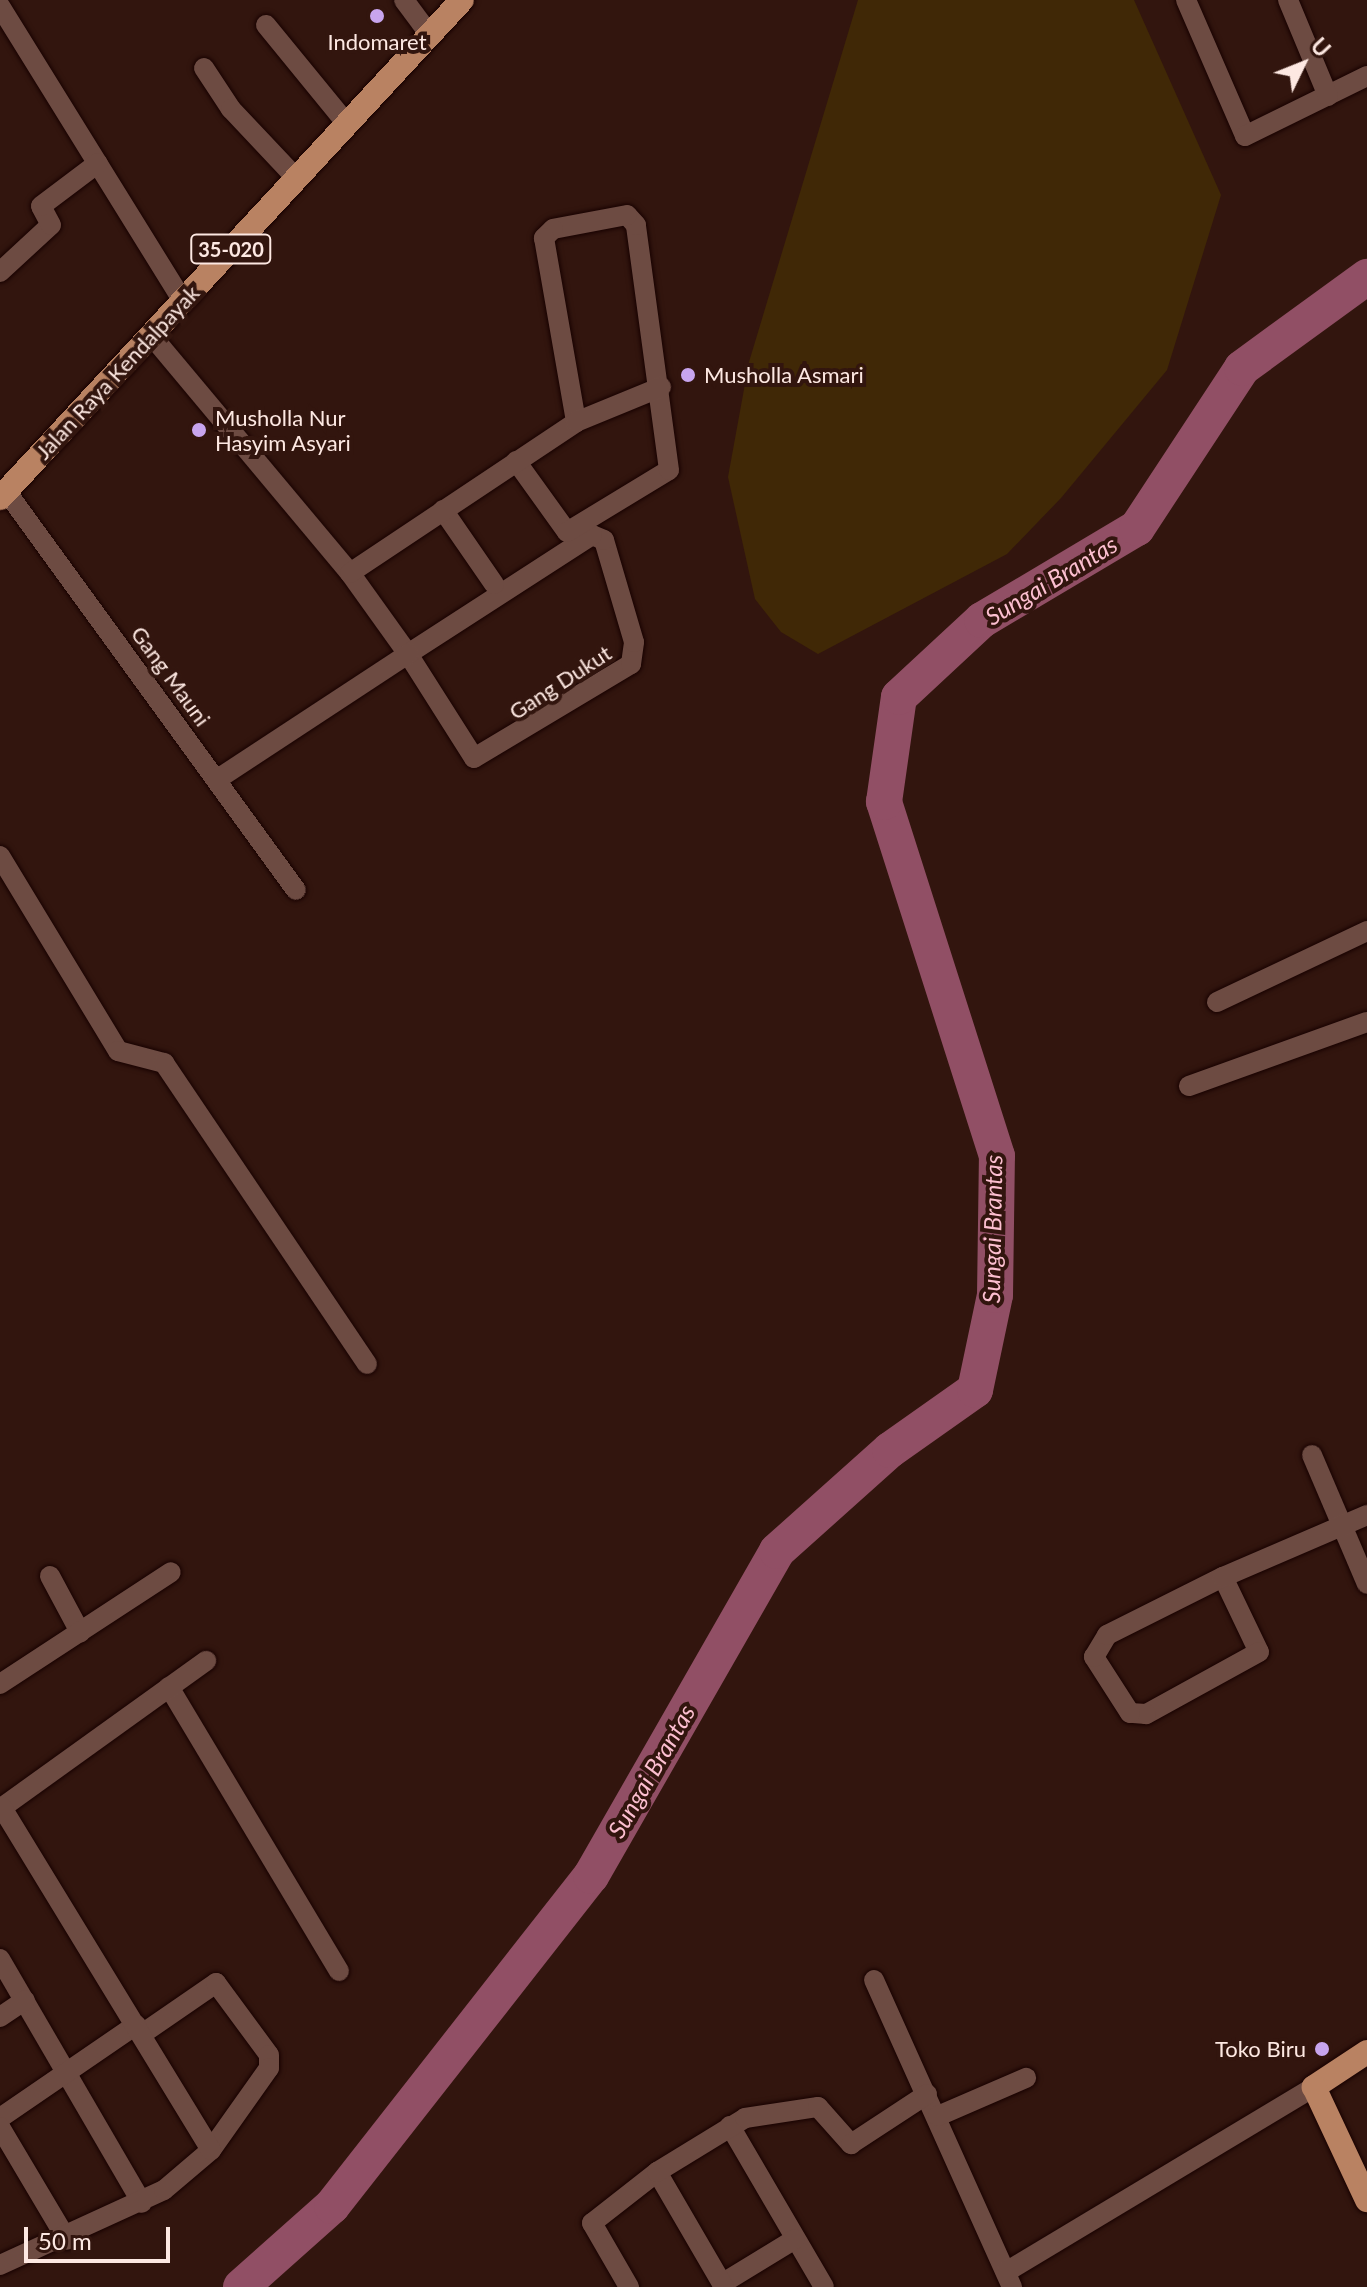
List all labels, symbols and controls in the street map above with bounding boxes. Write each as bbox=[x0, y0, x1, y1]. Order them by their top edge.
marker: Indomaret bbox=[368, 7, 386, 25]
north arrow bbox=[1263, 24, 1343, 104]
place label: Indomaret bbox=[327, 29, 427, 55]
text: U bbox=[1305, 32, 1336, 62]
road number: 35-020 bbox=[189, 233, 273, 265]
street label: Jalan Raya Kendalpayak bbox=[30, 280, 204, 464]
place label: Musholla Asmari bbox=[704, 362, 864, 388]
marker: Musholla Asmari bbox=[679, 366, 697, 384]
place label: Musholla Nur Hasyim Asyari bbox=[215, 404, 352, 456]
marker: Musholla Nur Hasyim Asyari bbox=[190, 421, 208, 439]
water label: Sungai Brantas bbox=[980, 529, 1122, 631]
street label: Gang Mauni bbox=[126, 621, 216, 731]
street label: Gang Dukut bbox=[504, 639, 616, 725]
water label: Sungai Brantas bbox=[976, 1154, 1008, 1304]
water label: Sungai Brantas bbox=[601, 1699, 701, 1843]
place label: Toko Biru bbox=[1215, 2036, 1306, 2062]
marker: Toko Biru bbox=[1313, 2040, 1331, 2058]
scale bar bbox=[28, 2211, 174, 2261]
text: 50 m bbox=[38, 2226, 92, 2255]

